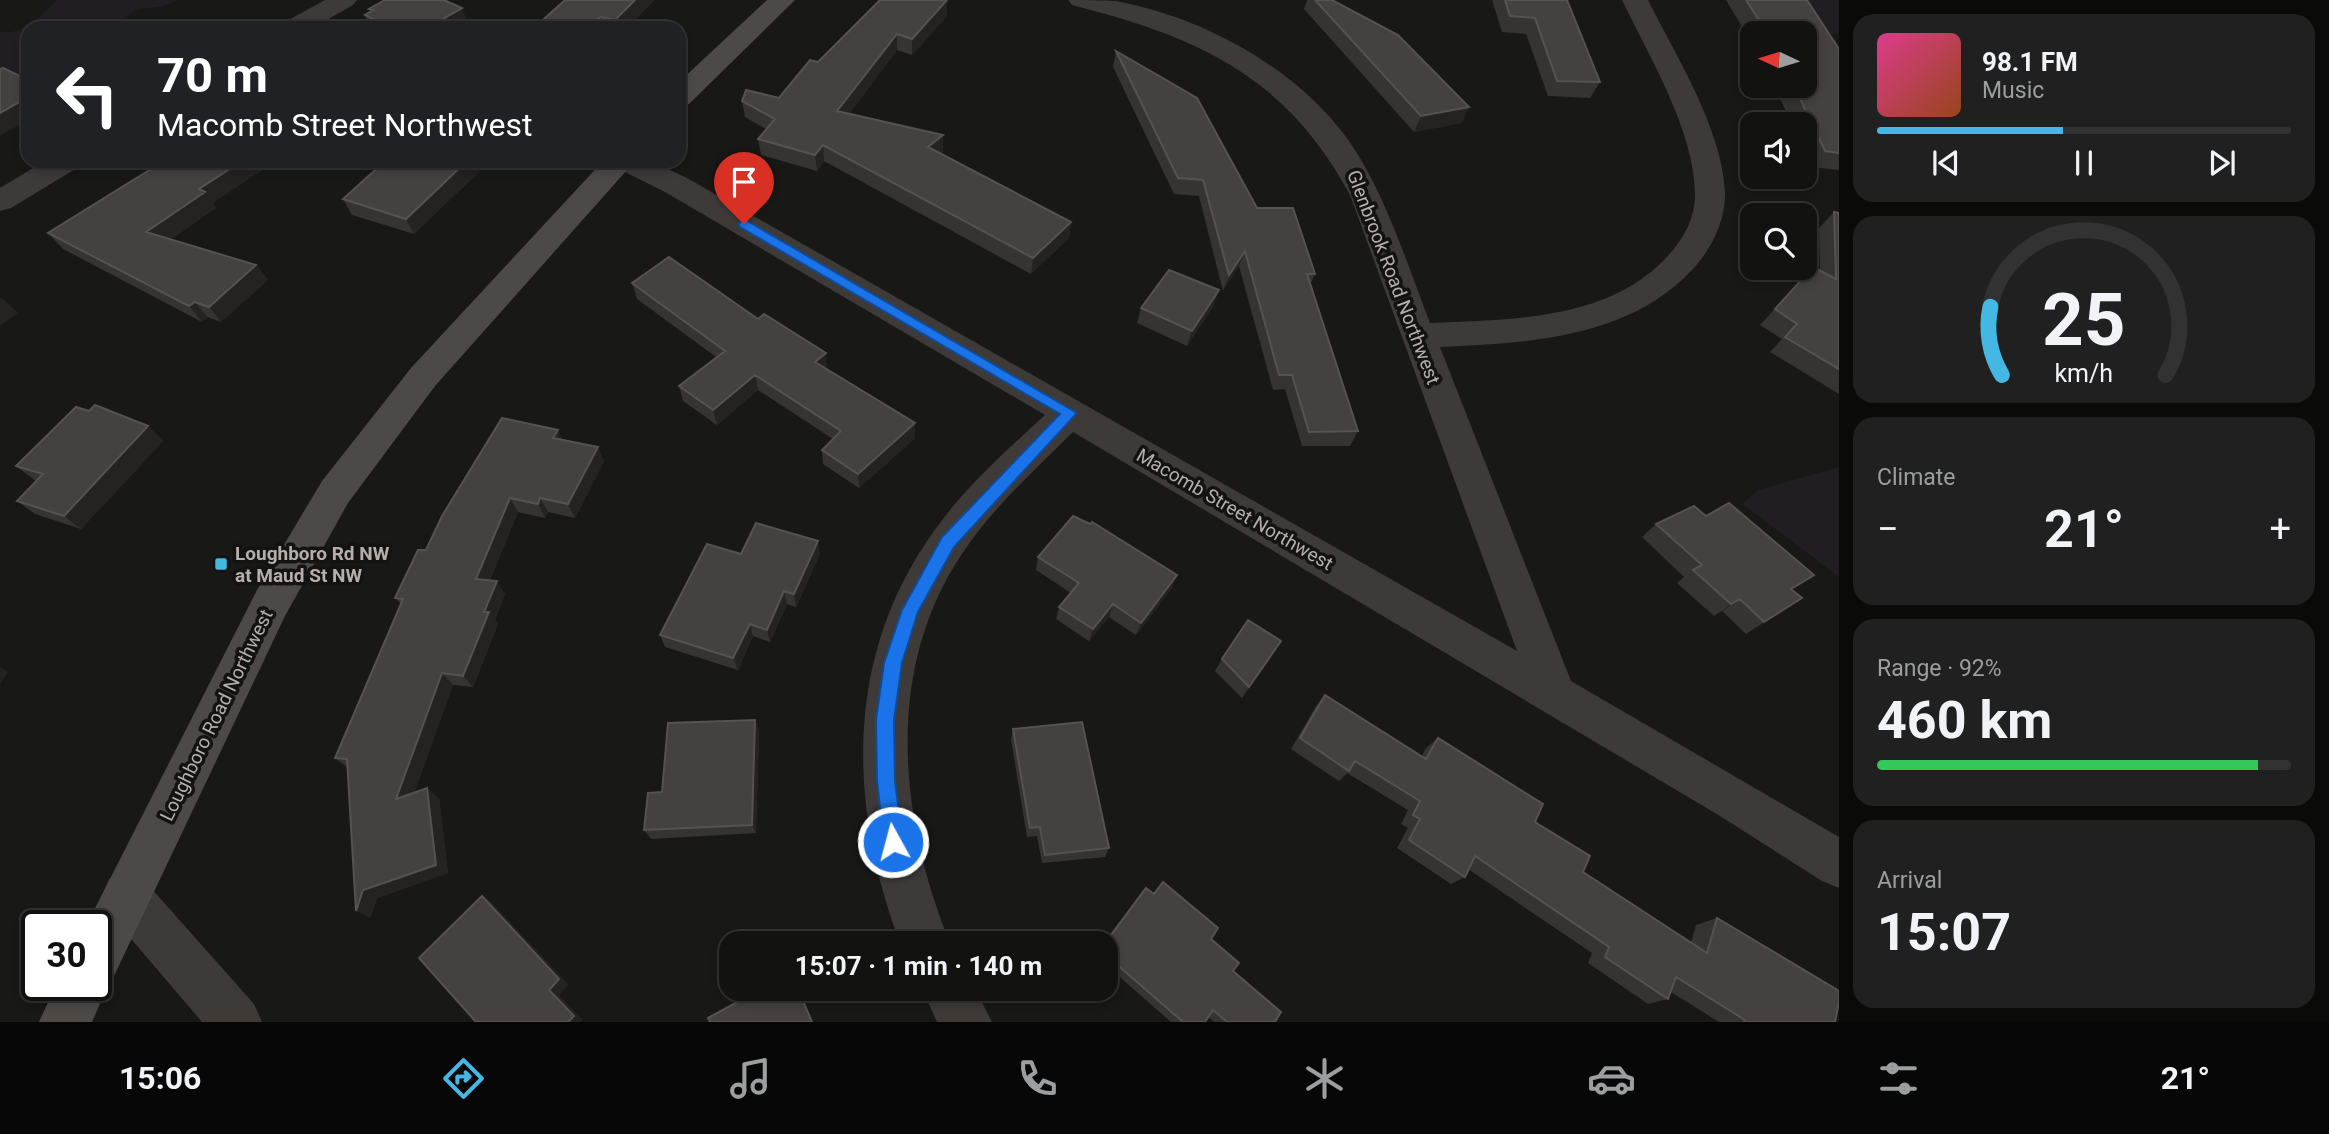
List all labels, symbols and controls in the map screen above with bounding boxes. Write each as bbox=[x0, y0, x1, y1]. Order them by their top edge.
north arrow bbox=[1740, 21, 1816, 98]
map controls bbox=[1740, 21, 1817, 280]
text: 70 m bbox=[157, 47, 268, 104]
text: 98.1 FM bbox=[1982, 47, 2078, 77]
icon: left bbox=[42, 49, 133, 140]
text: Music bbox=[1982, 77, 2044, 104]
text: Macomb Street Northwest bbox=[157, 106, 532, 144]
button: sound bbox=[1740, 112, 1817, 189]
icon: previous bbox=[1927, 144, 1965, 182]
icon: pause bbox=[2065, 144, 2103, 182]
icon: next bbox=[2203, 144, 2241, 182]
pin bbox=[714, 152, 774, 224]
icon: arrive bbox=[725, 163, 763, 201]
street label: Glenbrook Road Northwest bbox=[1342, 167, 1445, 388]
button: search bbox=[1740, 203, 1817, 280]
text: 25 bbox=[2042, 278, 2126, 364]
text: km/h bbox=[2055, 359, 2113, 388]
street label: Macomb Street Northwest bbox=[1132, 444, 1337, 575]
text: Climate bbox=[1877, 464, 1956, 491]
text: 21° bbox=[2044, 499, 2124, 560]
text: − bbox=[1877, 507, 1899, 551]
text: + bbox=[2269, 507, 2291, 551]
place label: Loughboro Rd NW at Maud St NW bbox=[235, 542, 390, 587]
marker: Loughboro Rd NW at Maud St NW bbox=[213, 556, 229, 572]
street label: Loughboro Road Northwest bbox=[155, 606, 278, 825]
text: Range · 92% bbox=[1877, 655, 2002, 682]
text: 460 km bbox=[1877, 690, 2052, 751]
position arrow bbox=[856, 805, 930, 879]
text: Arrival bbox=[1877, 867, 1942, 894]
text: 15:07 bbox=[1877, 902, 2011, 963]
speed limit sign: 30 bbox=[21, 910, 112, 1001]
text: 15:07 · 1 min · 140 m bbox=[795, 951, 1042, 981]
icon: directions bbox=[439, 1054, 488, 1103]
icon: music bbox=[726, 1054, 775, 1103]
icon: phone bbox=[1013, 1054, 1062, 1103]
icon: climate bbox=[1300, 1054, 1349, 1103]
icon: car bbox=[1587, 1054, 1636, 1103]
icon: filters bbox=[1874, 1054, 1923, 1103]
text: 15:06 bbox=[119, 1059, 201, 1097]
text: 21° bbox=[2161, 1059, 2210, 1097]

